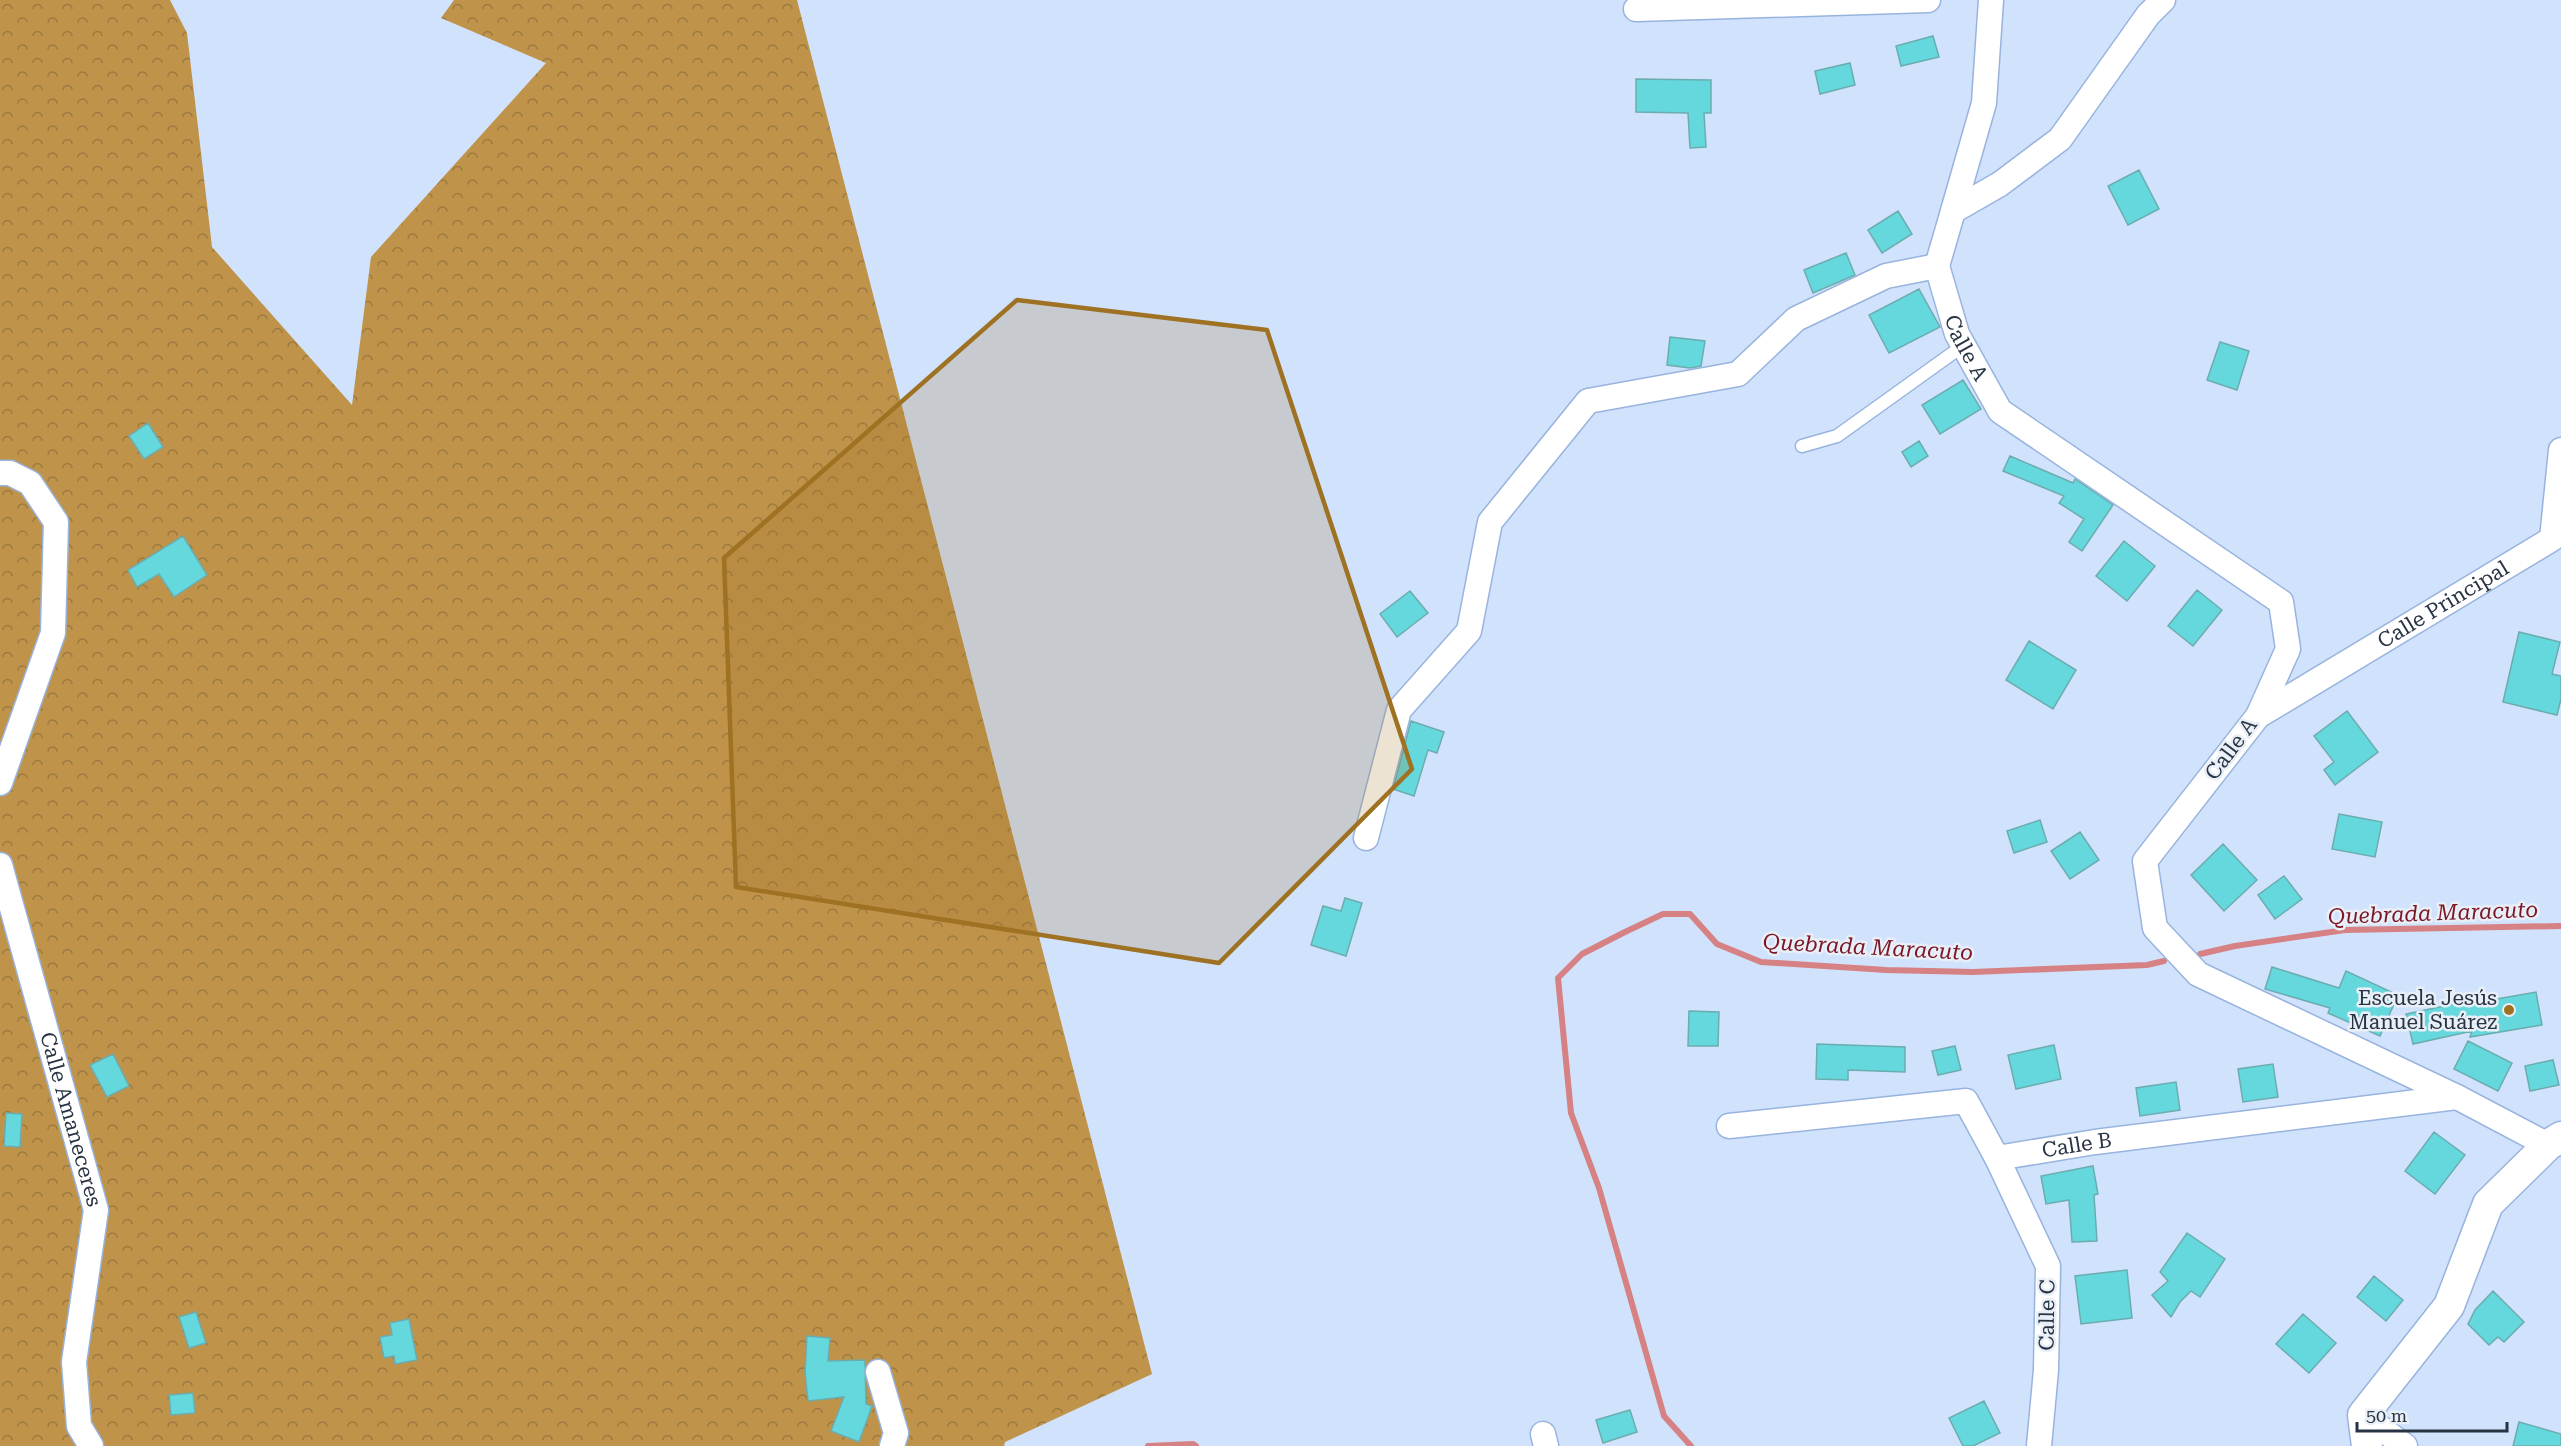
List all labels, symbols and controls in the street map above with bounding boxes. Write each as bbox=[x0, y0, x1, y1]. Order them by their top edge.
street label: Calle A bbox=[1940, 312, 1993, 385]
street label: Calle Principal bbox=[2373, 556, 2513, 653]
street label: Calle A bbox=[2200, 713, 2262, 785]
water label: Quebrada Maracuto bbox=[2327, 897, 2539, 929]
water label: Quebrada Maracuto bbox=[1762, 929, 1974, 965]
place label: Escuela Jesús Manuel Suárez bbox=[2349, 986, 2497, 1034]
marker: Escuela Jesús Manuel Suárez bbox=[2502, 1003, 2516, 1017]
street label: Calle Amaneceres bbox=[35, 1029, 106, 1209]
street label: Calle B bbox=[2040, 1128, 2113, 1162]
street label: Calle C bbox=[2034, 1279, 2060, 1351]
scale bar bbox=[2357, 1395, 2507, 1433]
text: 50 m bbox=[2366, 1405, 2407, 1426]

